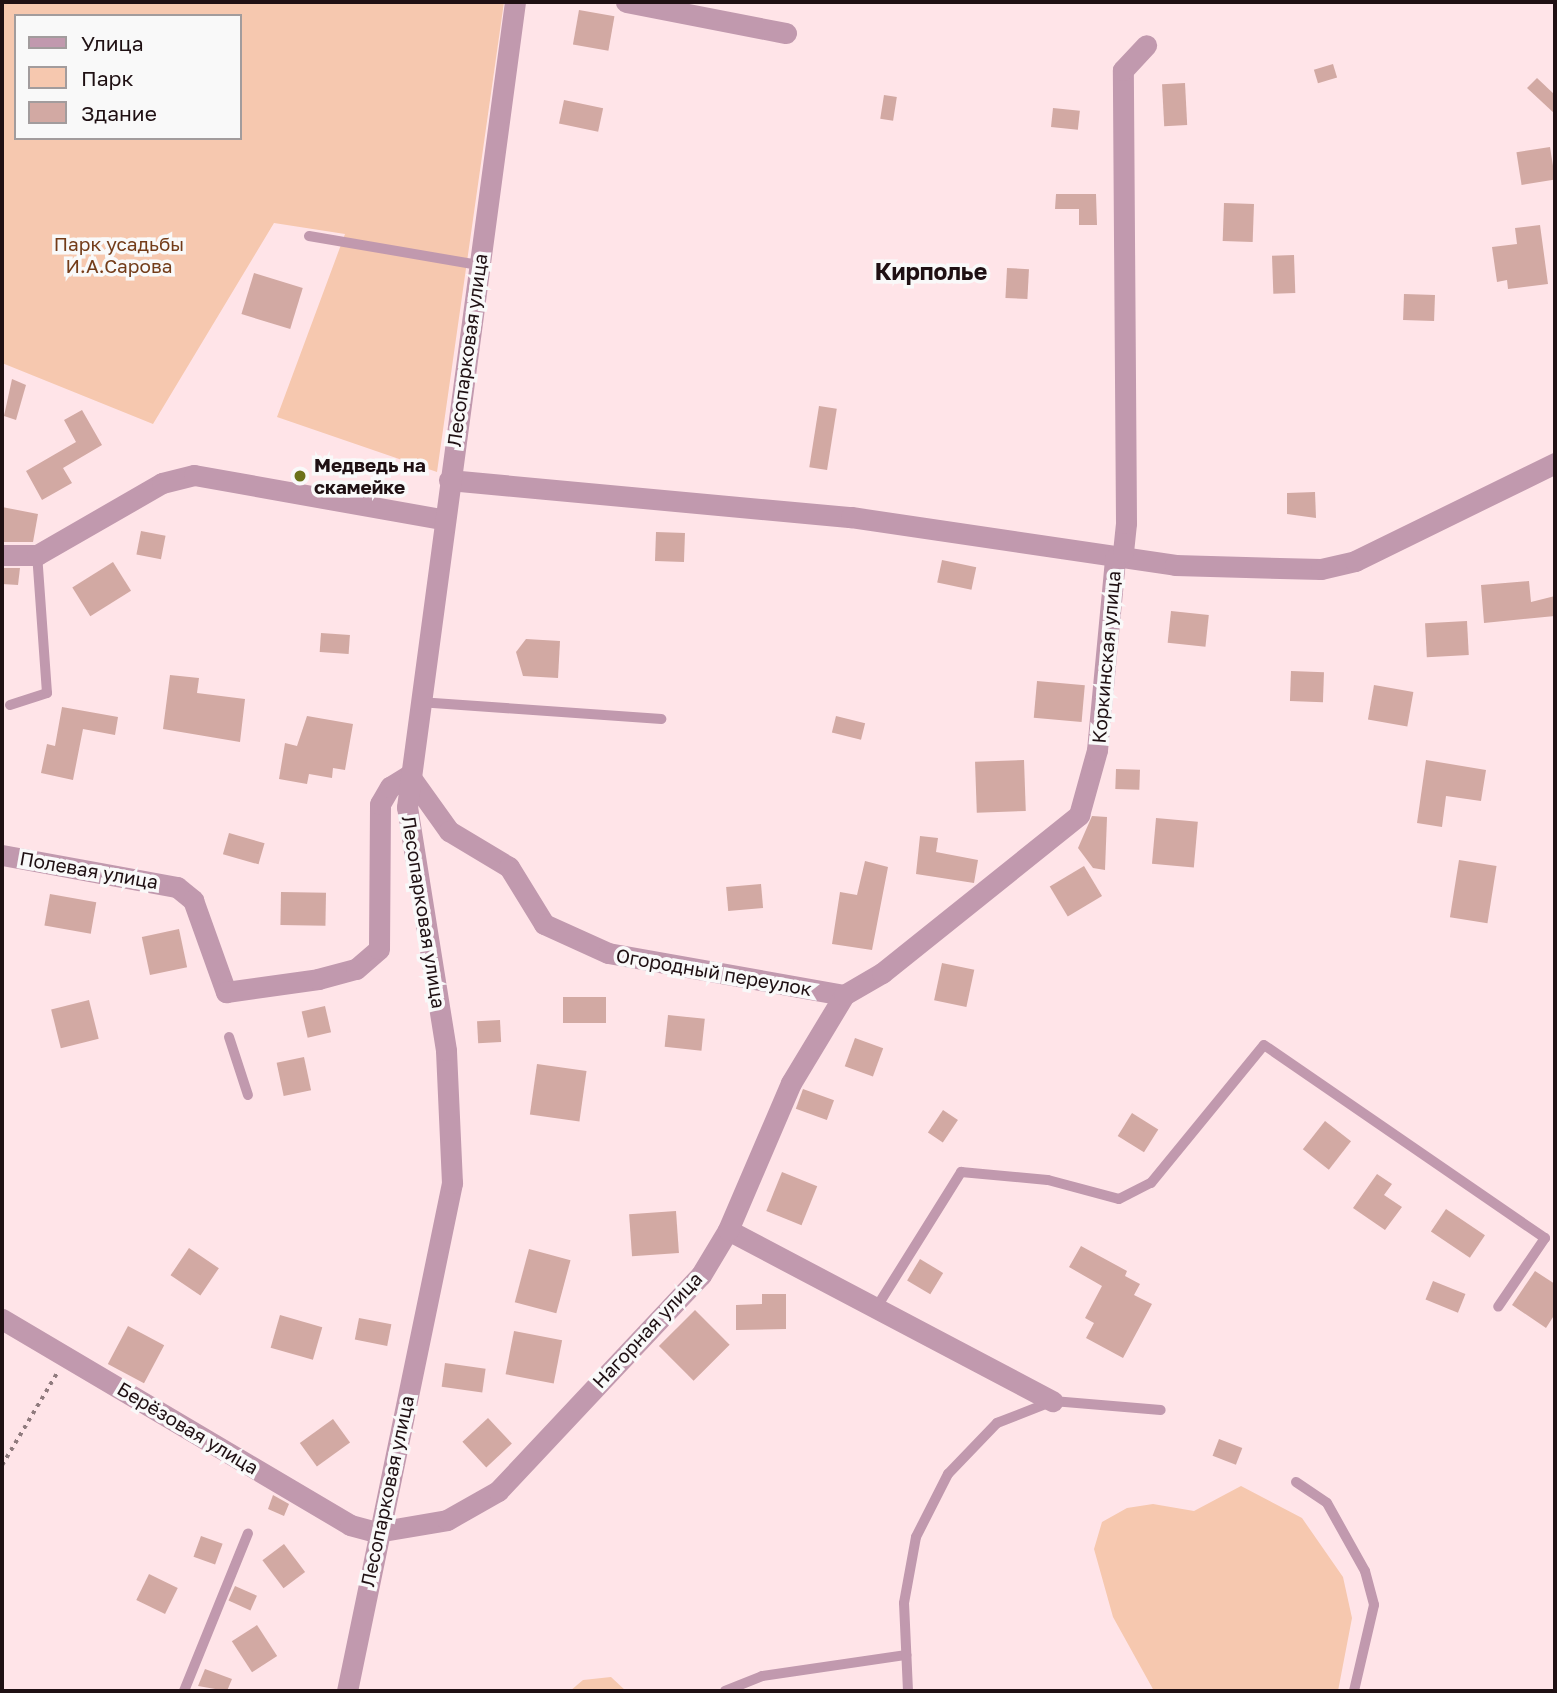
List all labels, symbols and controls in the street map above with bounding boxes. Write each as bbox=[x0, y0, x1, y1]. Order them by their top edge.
legend bbox=[14, 14, 242, 140]
text: Улица bbox=[81, 30, 144, 56]
text: Парк bbox=[81, 65, 134, 91]
text: Здание bbox=[81, 100, 157, 126]
park label: Парк усадьбы И.А.Сарова bbox=[54, 233, 184, 277]
street label: Лесопарковая улица bbox=[442, 252, 492, 448]
district label: Кирполье bbox=[875, 257, 987, 285]
place label: Медведь на скамейке bbox=[314, 454, 426, 498]
marker: Медведь на скамейке bbox=[292, 468, 308, 484]
street label: Коркинская улица bbox=[1087, 570, 1125, 744]
street label: Лесопарковая улица bbox=[398, 814, 450, 1010]
street label: Полевая улица bbox=[18, 847, 160, 893]
street label: Огородный переулок bbox=[614, 944, 814, 1000]
street label: Нагорная улица bbox=[587, 1267, 707, 1393]
street label: Берёзовая улица bbox=[113, 1377, 263, 1479]
street label: Лесопарковая улица bbox=[356, 1393, 418, 1589]

